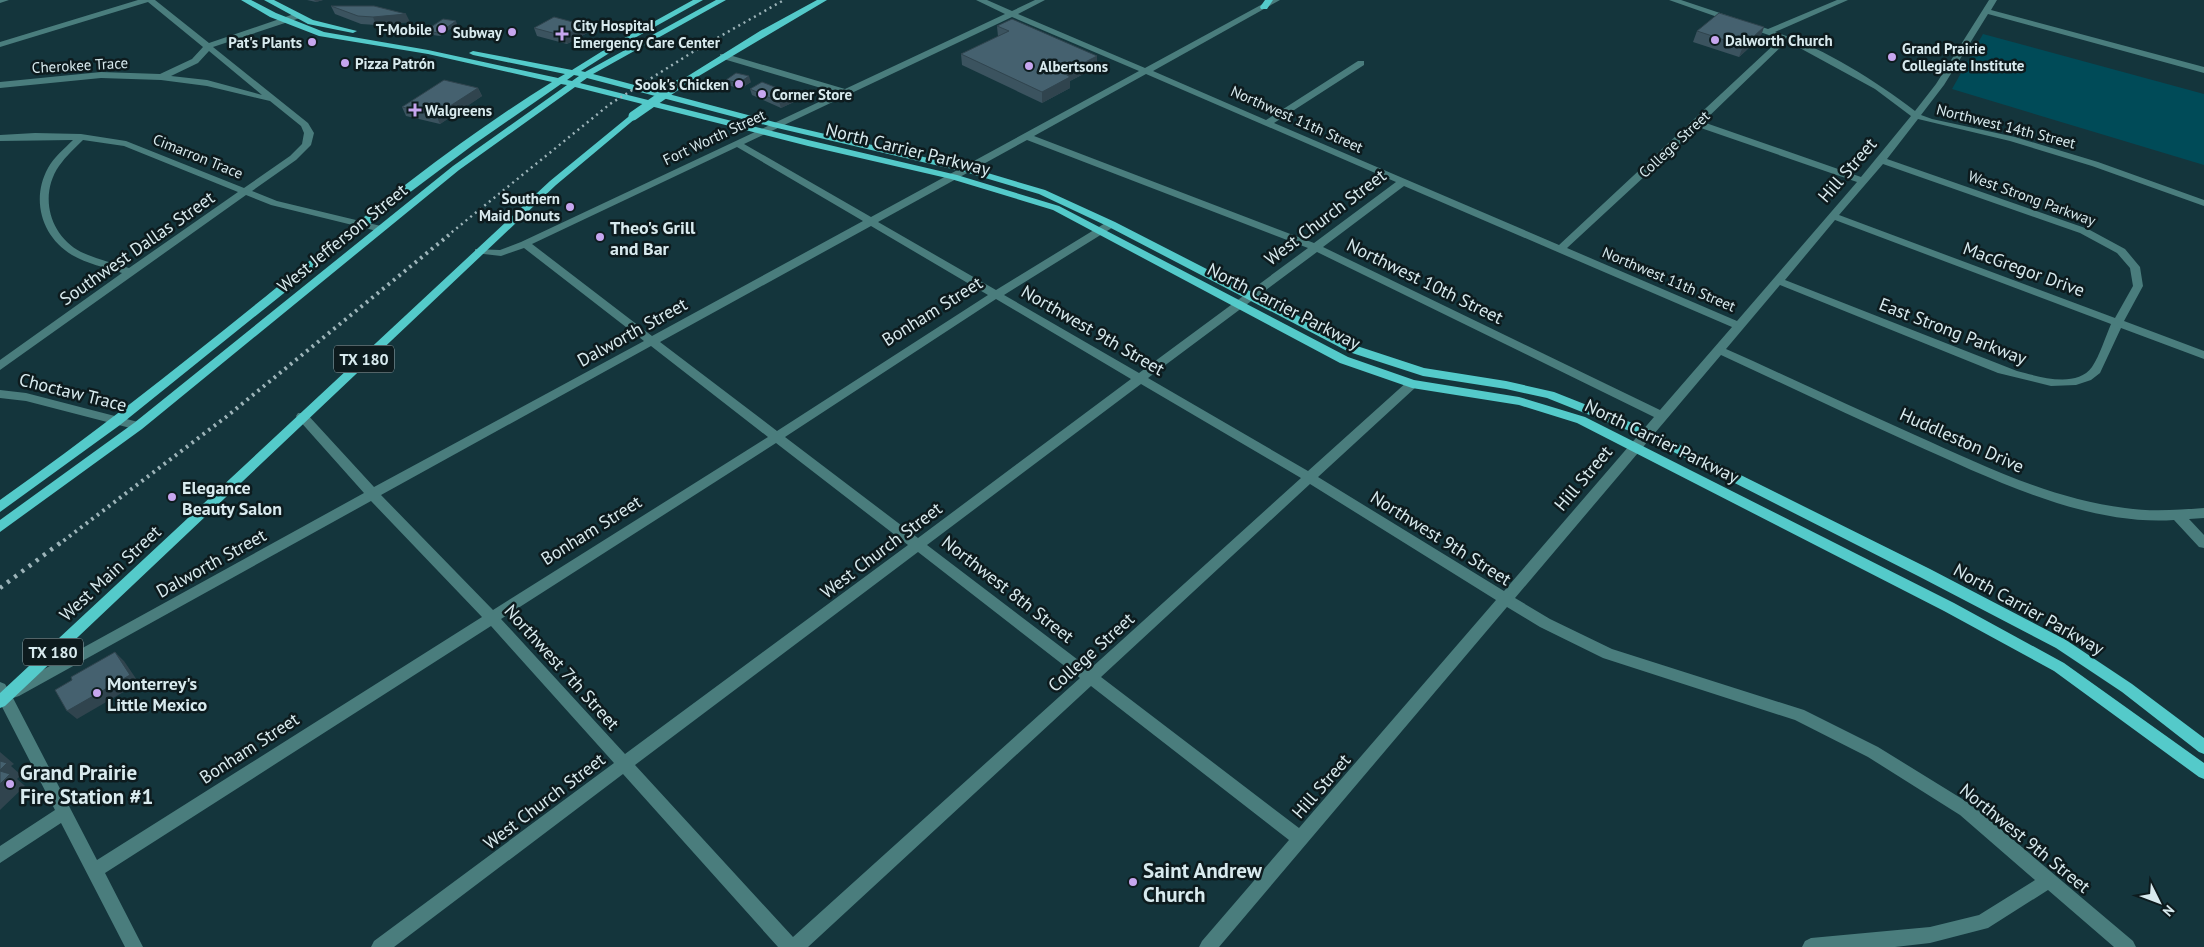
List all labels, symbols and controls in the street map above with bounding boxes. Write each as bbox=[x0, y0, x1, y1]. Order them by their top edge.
place label: City Hospital Emergency Care Center bbox=[573, 16, 721, 52]
place label: T-Mobile bbox=[376, 20, 432, 39]
marker: T-Mobile bbox=[436, 23, 448, 35]
place label: Subway bbox=[453, 23, 503, 42]
marker: Subway bbox=[506, 26, 518, 38]
marker: City Hospital Emergency Care Center bbox=[555, 27, 569, 41]
place label: Dalworth Church bbox=[1725, 31, 1833, 50]
place label: Pat's Plants bbox=[228, 33, 302, 52]
marker: Dalworth Church bbox=[1709, 34, 1721, 46]
marker: Pat's Plants bbox=[306, 36, 318, 48]
place label: Grand Prairie Collegiate Institute bbox=[1902, 39, 2025, 75]
marker: Grand Prairie Collegiate Institute bbox=[1886, 51, 1898, 63]
street label: Cherokee Trace bbox=[31, 53, 129, 77]
place label: Pizza Patrón bbox=[355, 54, 435, 73]
marker: Pizza Patrón bbox=[339, 57, 351, 69]
place label: Albertsons bbox=[1039, 57, 1108, 76]
marker: Albertsons bbox=[1023, 60, 1035, 72]
place label: Sook's Chicken bbox=[635, 75, 729, 94]
marker: Sook's Chicken bbox=[733, 78, 745, 90]
street label: Northwest 11th Street bbox=[1228, 81, 1366, 157]
place label: Corner Store bbox=[772, 85, 852, 104]
marker: Corner Store bbox=[756, 88, 768, 100]
street label: Northwest 14th Street bbox=[1934, 100, 2078, 152]
place label: Walgreens bbox=[425, 101, 492, 120]
marker: Walgreens bbox=[409, 104, 421, 116]
street label: Fort Worth Street bbox=[660, 105, 768, 169]
street label: College Street bbox=[1635, 106, 1713, 182]
street label: North Carrier Parkway bbox=[823, 117, 993, 181]
street label: Cimarron Trace bbox=[150, 129, 246, 183]
street label: Hill Street bbox=[1813, 133, 1881, 207]
street label: West Church Street bbox=[1260, 164, 1390, 270]
street label: West Strong Parkway bbox=[1966, 166, 2098, 230]
street label: West Jefferson Street bbox=[272, 179, 412, 297]
street label: Southwest Dallas Street bbox=[55, 186, 219, 310]
place label: Southern Maid Donuts bbox=[479, 189, 560, 225]
marker: Southern Maid Donuts bbox=[564, 201, 576, 213]
place label: Theo's Grill and Bar bbox=[610, 216, 696, 260]
marker: Theo's Grill and Bar bbox=[594, 231, 606, 243]
street label: Northwest 10th Street bbox=[1343, 233, 1507, 329]
street label: MacGregor Drive bbox=[1960, 236, 2088, 302]
street label: Northwest 11th Street bbox=[1600, 242, 1738, 316]
street label: North Carrier Parkway bbox=[1204, 257, 1365, 355]
street label: Bonham Street bbox=[877, 271, 987, 351]
street label: Northwest 9th Street bbox=[1017, 280, 1169, 380]
street label: Dalworth Street bbox=[573, 292, 691, 372]
street label: East Strong Parkway bbox=[1876, 292, 2031, 370]
road number: TX 180 bbox=[334, 346, 394, 372]
street label: Choctaw Trace bbox=[17, 368, 129, 416]
street label: North Carrier Parkway bbox=[1581, 394, 1743, 489]
street label: Huddleston Drive bbox=[1896, 402, 2028, 478]
street label: Hill Street bbox=[1549, 441, 1617, 515]
place label: Elegance Beauty Salon bbox=[182, 476, 282, 520]
street label: Northwest 9th Street bbox=[1366, 485, 1516, 591]
street label: Bonham Street bbox=[536, 490, 646, 570]
marker: Elegance Beauty Salon bbox=[166, 491, 178, 503]
street label: West Church Street bbox=[816, 497, 946, 603]
street label: West Main Street bbox=[54, 520, 166, 626]
street label: Dalworth Street bbox=[152, 523, 270, 603]
street label: Northwest 8th Street bbox=[937, 530, 1079, 648]
street label: North Carrier Parkway bbox=[1950, 558, 2109, 660]
street label: Northwest 7th Street bbox=[500, 599, 624, 735]
street label: College Street bbox=[1043, 607, 1139, 697]
road number: TX 180 bbox=[23, 638, 83, 666]
place label: Monterrey's Little Mexico bbox=[107, 672, 207, 716]
marker: Monterrey's Little Mexico bbox=[91, 687, 103, 699]
street label: Bonham Street bbox=[195, 707, 303, 789]
street label: West Church Street bbox=[479, 748, 609, 854]
street label: Hill Street bbox=[1287, 749, 1355, 823]
place label: Grand Prairie Fire Station #1 bbox=[20, 759, 153, 810]
marker: Grand Prairie Fire Station #1 bbox=[4, 778, 16, 790]
street label: Northwest 9th Street bbox=[1955, 778, 2095, 898]
place label: Saint Andrew Church bbox=[1143, 857, 1263, 908]
marker: Saint Andrew Church bbox=[1127, 876, 1139, 888]
north arrow bbox=[2134, 877, 2184, 927]
text: N bbox=[2159, 901, 2178, 920]

